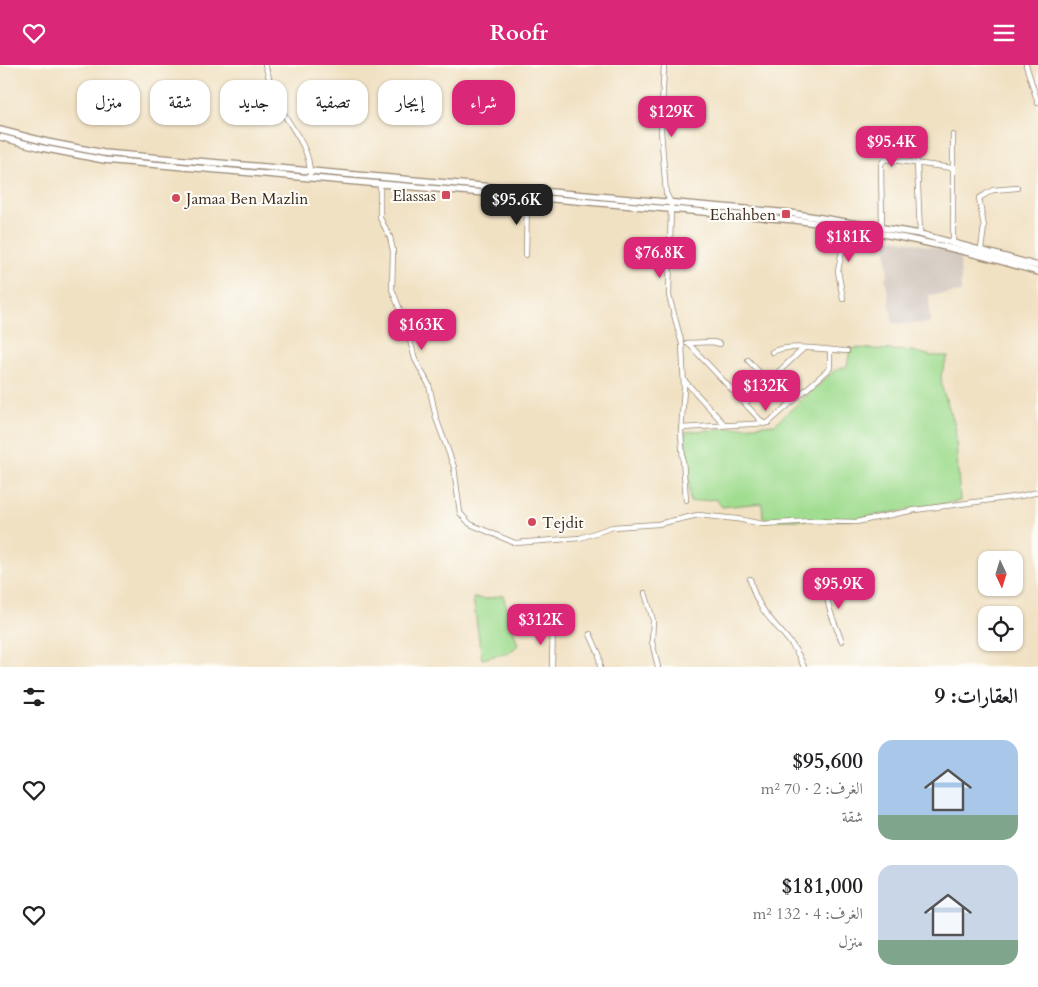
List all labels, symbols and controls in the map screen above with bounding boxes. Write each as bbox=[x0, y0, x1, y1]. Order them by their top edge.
text: Roofr bbox=[490, 18, 548, 48]
icon: heart bbox=[20, 19, 48, 47]
icon: menu bbox=[990, 19, 1018, 47]
chip: منزل bbox=[77, 80, 140, 125]
chip: شقة bbox=[150, 80, 210, 125]
chip: جديد bbox=[220, 80, 287, 125]
chip: تصفية bbox=[297, 80, 368, 125]
chip: إيجار bbox=[378, 80, 442, 125]
chip: شراء bbox=[452, 80, 515, 125]
pin: $129K bbox=[637, 95, 707, 138]
text: $129K bbox=[649, 101, 695, 123]
pin: $95.4K bbox=[851, 126, 933, 168]
text: $95.4K bbox=[867, 131, 917, 153]
pin: $95.6K bbox=[476, 184, 558, 226]
place label: Elassas bbox=[392, 185, 436, 207]
place label: Jamaa Ben Mazlin bbox=[184, 188, 308, 210]
marker: Elassas bbox=[440, 189, 452, 201]
text: $95.6K bbox=[492, 189, 542, 211]
marker: Jamaa Ben Mazlin bbox=[170, 192, 182, 204]
place label: Echahben bbox=[709, 204, 776, 226]
marker: Echahben bbox=[780, 208, 792, 220]
pin: $181K bbox=[814, 221, 884, 263]
text: $181K bbox=[826, 226, 872, 248]
pin: $76.8K bbox=[619, 237, 701, 279]
text: $76.8K bbox=[635, 242, 685, 264]
pin: $163K bbox=[387, 309, 457, 351]
text: $163K bbox=[399, 314, 445, 336]
pin: $132K bbox=[731, 369, 801, 412]
text: $132K bbox=[743, 375, 789, 397]
place label: Tejdit bbox=[542, 512, 584, 534]
marker: Tejdit bbox=[526, 516, 538, 528]
north arrow bbox=[978, 551, 1022, 596]
map controls bbox=[978, 551, 1023, 651]
pin: $95.9K bbox=[798, 567, 880, 610]
text: $95.9K bbox=[814, 573, 864, 595]
pin: $312K bbox=[506, 603, 576, 646]
button: locate bbox=[978, 606, 1023, 651]
text: $312K bbox=[518, 609, 564, 631]
text: العقارات: 9 bbox=[934, 682, 1018, 711]
icon: filters bbox=[20, 683, 48, 711]
text: $95,600 bbox=[792, 747, 863, 776]
icon: home bbox=[918, 760, 978, 820]
icon: heart bbox=[20, 776, 48, 804]
text: الغرف: 2 · 70 m² bbox=[761, 778, 863, 800]
text: شقة bbox=[842, 806, 863, 828]
text: $181,000 bbox=[782, 872, 863, 901]
icon: home bbox=[918, 885, 978, 945]
icon: heart bbox=[20, 901, 48, 929]
text: الغرف: 4 · 132 m² bbox=[753, 903, 863, 925]
text: منزل bbox=[838, 931, 863, 953]

